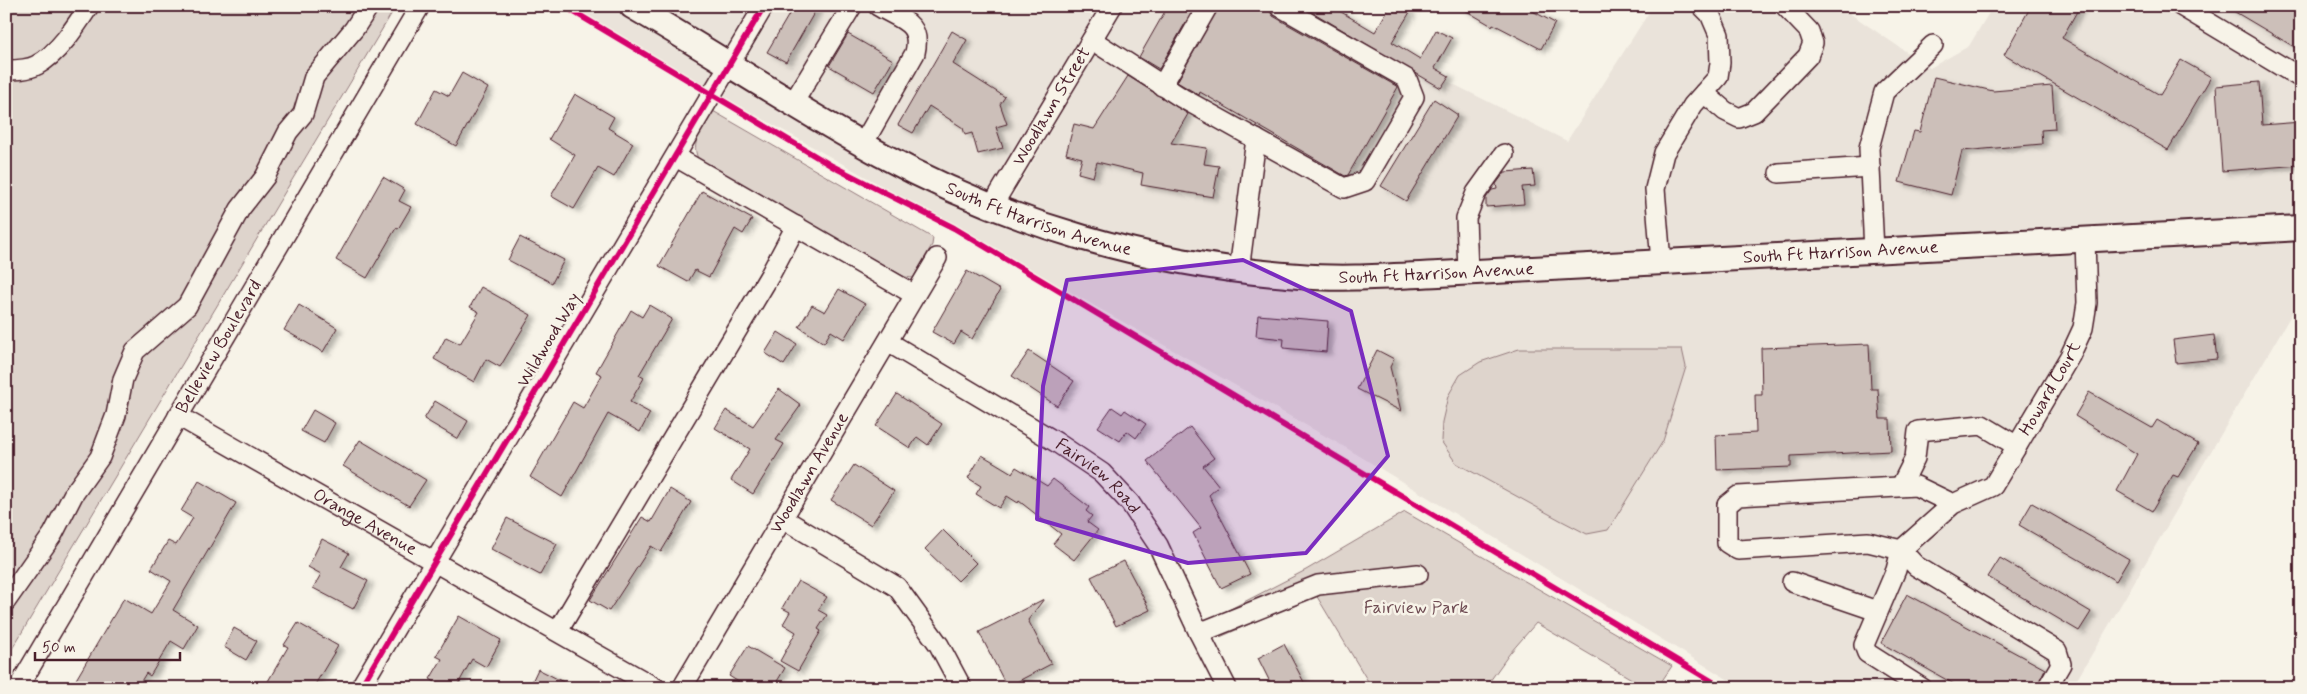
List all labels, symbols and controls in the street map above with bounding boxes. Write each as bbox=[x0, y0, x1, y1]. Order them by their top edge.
street label: Woodlawn Street bbox=[1007, 43, 1097, 170]
street label: South Ft Harrison Avenue bbox=[942, 176, 1134, 262]
street label: South Ft Harrison Avenue bbox=[1742, 235, 1939, 270]
street label: South Ft Harrison Avenue bbox=[1339, 257, 1535, 290]
street label: Belleview Boulevard bbox=[170, 276, 268, 418]
street label: Wildwood Way bbox=[511, 288, 587, 392]
street label: Howard Court bbox=[2014, 338, 2087, 440]
street label: Woodlawn Avenue bbox=[764, 408, 855, 538]
street label: Fairview Road bbox=[1051, 433, 1146, 519]
street label: Orange Avenue bbox=[308, 483, 422, 562]
park label: Fairview Park bbox=[1364, 596, 1468, 620]
scale bar bbox=[35, 629, 180, 661]
text: 50 m bbox=[42, 638, 76, 658]

